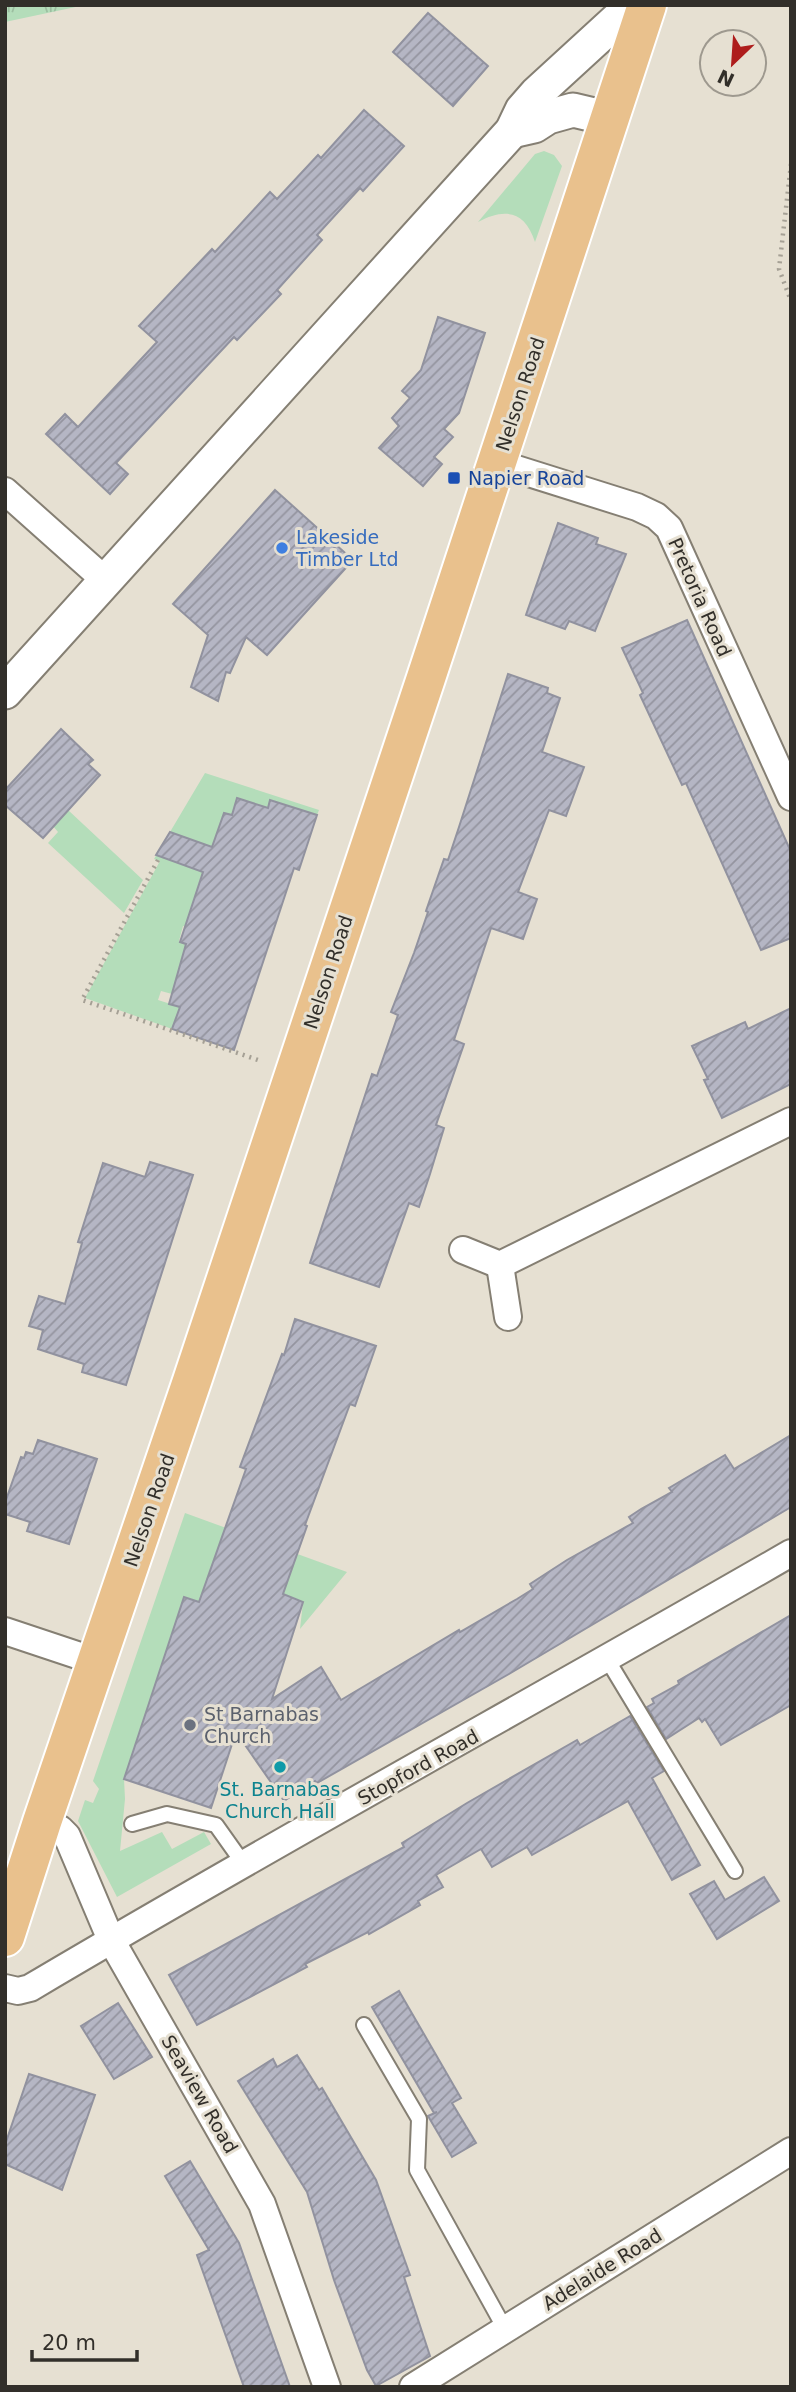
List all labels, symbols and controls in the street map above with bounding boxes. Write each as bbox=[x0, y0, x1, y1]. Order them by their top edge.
north arrow bbox=[698, 28, 768, 98]
text: N bbox=[714, 65, 738, 92]
street label: Nelson Road bbox=[491, 334, 549, 454]
place label: Napier Road bbox=[468, 467, 584, 489]
marker: Napier Road bbox=[446, 470, 462, 486]
place label: Lakeside Timber Ltd bbox=[295, 526, 399, 570]
street label: Pretoria Road bbox=[664, 534, 736, 660]
marker: Lakeside Timber Ltd bbox=[274, 540, 290, 556]
street label: Nelson Road bbox=[299, 912, 357, 1032]
street label: Nelson Road bbox=[119, 1450, 179, 1570]
place label: St Barnabas Church bbox=[204, 1703, 319, 1747]
marker: St Barnabas Church bbox=[182, 1717, 198, 1733]
street label: Stopford Road bbox=[354, 1725, 482, 1809]
marker: St. Barnabas Church Hall bbox=[272, 1759, 288, 1775]
place label: St. Barnabas Church Hall bbox=[219, 1778, 341, 1822]
street label: Seaview Road bbox=[157, 2031, 243, 2157]
street label: Adelaide Road bbox=[538, 2224, 666, 2314]
scale bar bbox=[32, 2318, 136, 2362]
text: 20 m bbox=[42, 2331, 96, 2355]

